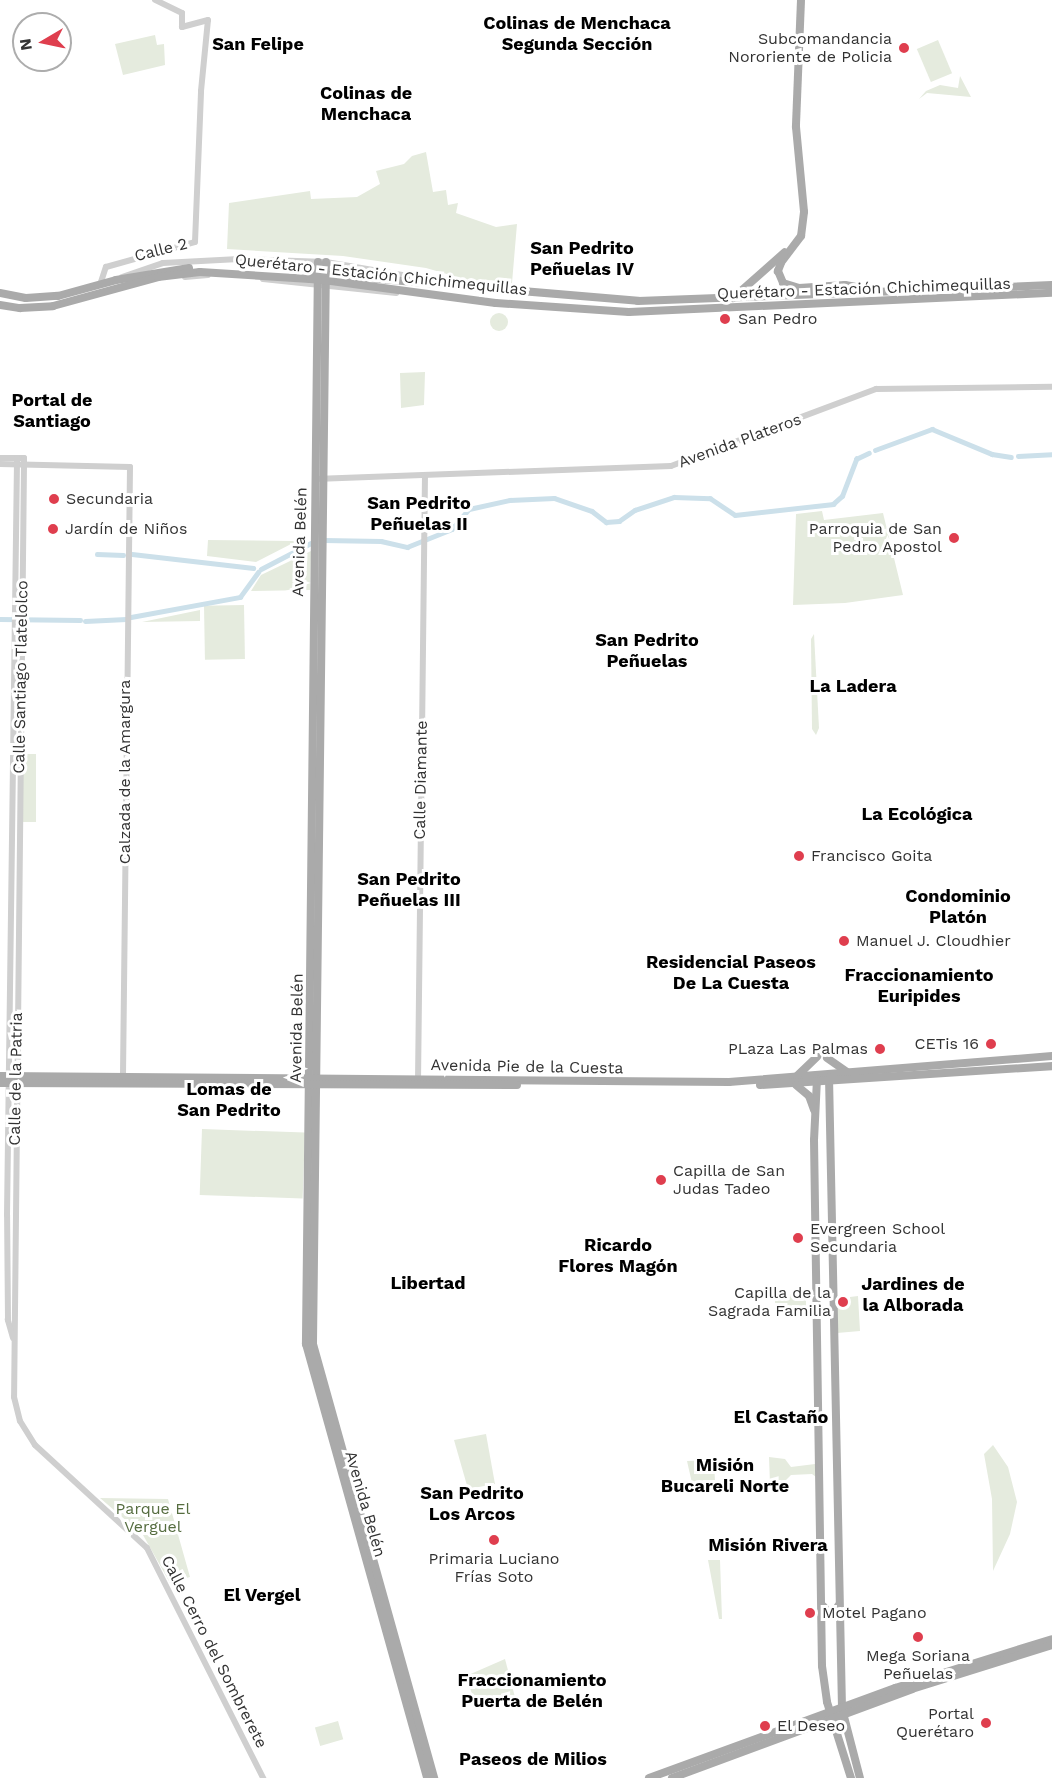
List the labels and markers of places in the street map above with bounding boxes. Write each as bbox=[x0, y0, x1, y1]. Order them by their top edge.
place label: Subcomandancia Nororiente de Policia bbox=[728, 29, 892, 67]
marker: Subcomandancia Nororiente de Policia bbox=[897, 41, 911, 55]
place label: San Pedro bbox=[738, 309, 817, 329]
marker: San Pedro bbox=[716, 310, 734, 328]
place label: Secundaria bbox=[66, 489, 153, 509]
marker: Secundaria bbox=[47, 492, 61, 506]
place label: Jardín de Niños bbox=[65, 519, 187, 539]
place label: Parroquia de San Pedro Apostol bbox=[808, 519, 942, 557]
marker: Jardín de Niños bbox=[46, 522, 60, 536]
marker: Parroquia de San Pedro Apostol bbox=[947, 531, 961, 545]
place label: Francisco Goita bbox=[811, 846, 932, 866]
marker: Francisco Goita bbox=[792, 849, 806, 863]
place label: Manuel J. Cloudhier bbox=[856, 931, 1012, 951]
marker: Manuel J. Cloudhier bbox=[837, 934, 851, 948]
place label: CETis 16 bbox=[914, 1034, 979, 1054]
marker: CETis 16 bbox=[984, 1037, 998, 1051]
place label: PLaza Las Palmas bbox=[728, 1039, 868, 1059]
marker: PLaza Las Palmas bbox=[873, 1042, 887, 1056]
place label: Capilla de San Judas Tadeo bbox=[673, 1161, 785, 1199]
marker: Capilla de San Judas Tadeo bbox=[654, 1173, 668, 1187]
place label: Evergreen School Secundaria bbox=[810, 1219, 945, 1257]
marker: Evergreen School Secundaria bbox=[791, 1231, 805, 1245]
place label: Capilla de la Sagrada Familia bbox=[708, 1283, 831, 1321]
marker: Capilla de la Sagrada Familia bbox=[836, 1295, 850, 1309]
marker: Primaria Luciano Frías Soto bbox=[487, 1533, 501, 1547]
place label: Primaria Luciano Frías Soto bbox=[428, 1549, 560, 1587]
place label: Motel Pagano bbox=[822, 1603, 927, 1623]
marker: Motel Pagano bbox=[803, 1606, 817, 1620]
marker: Mega Soriana Peñuelas bbox=[911, 1630, 925, 1644]
place label: Mega Soriana Peñuelas bbox=[866, 1646, 970, 1684]
place label: Portal Querétaro bbox=[896, 1704, 974, 1742]
place label: El Deseo bbox=[777, 1716, 846, 1736]
marker: Portal Querétaro bbox=[979, 1716, 993, 1730]
marker: El Deseo bbox=[758, 1719, 772, 1733]

